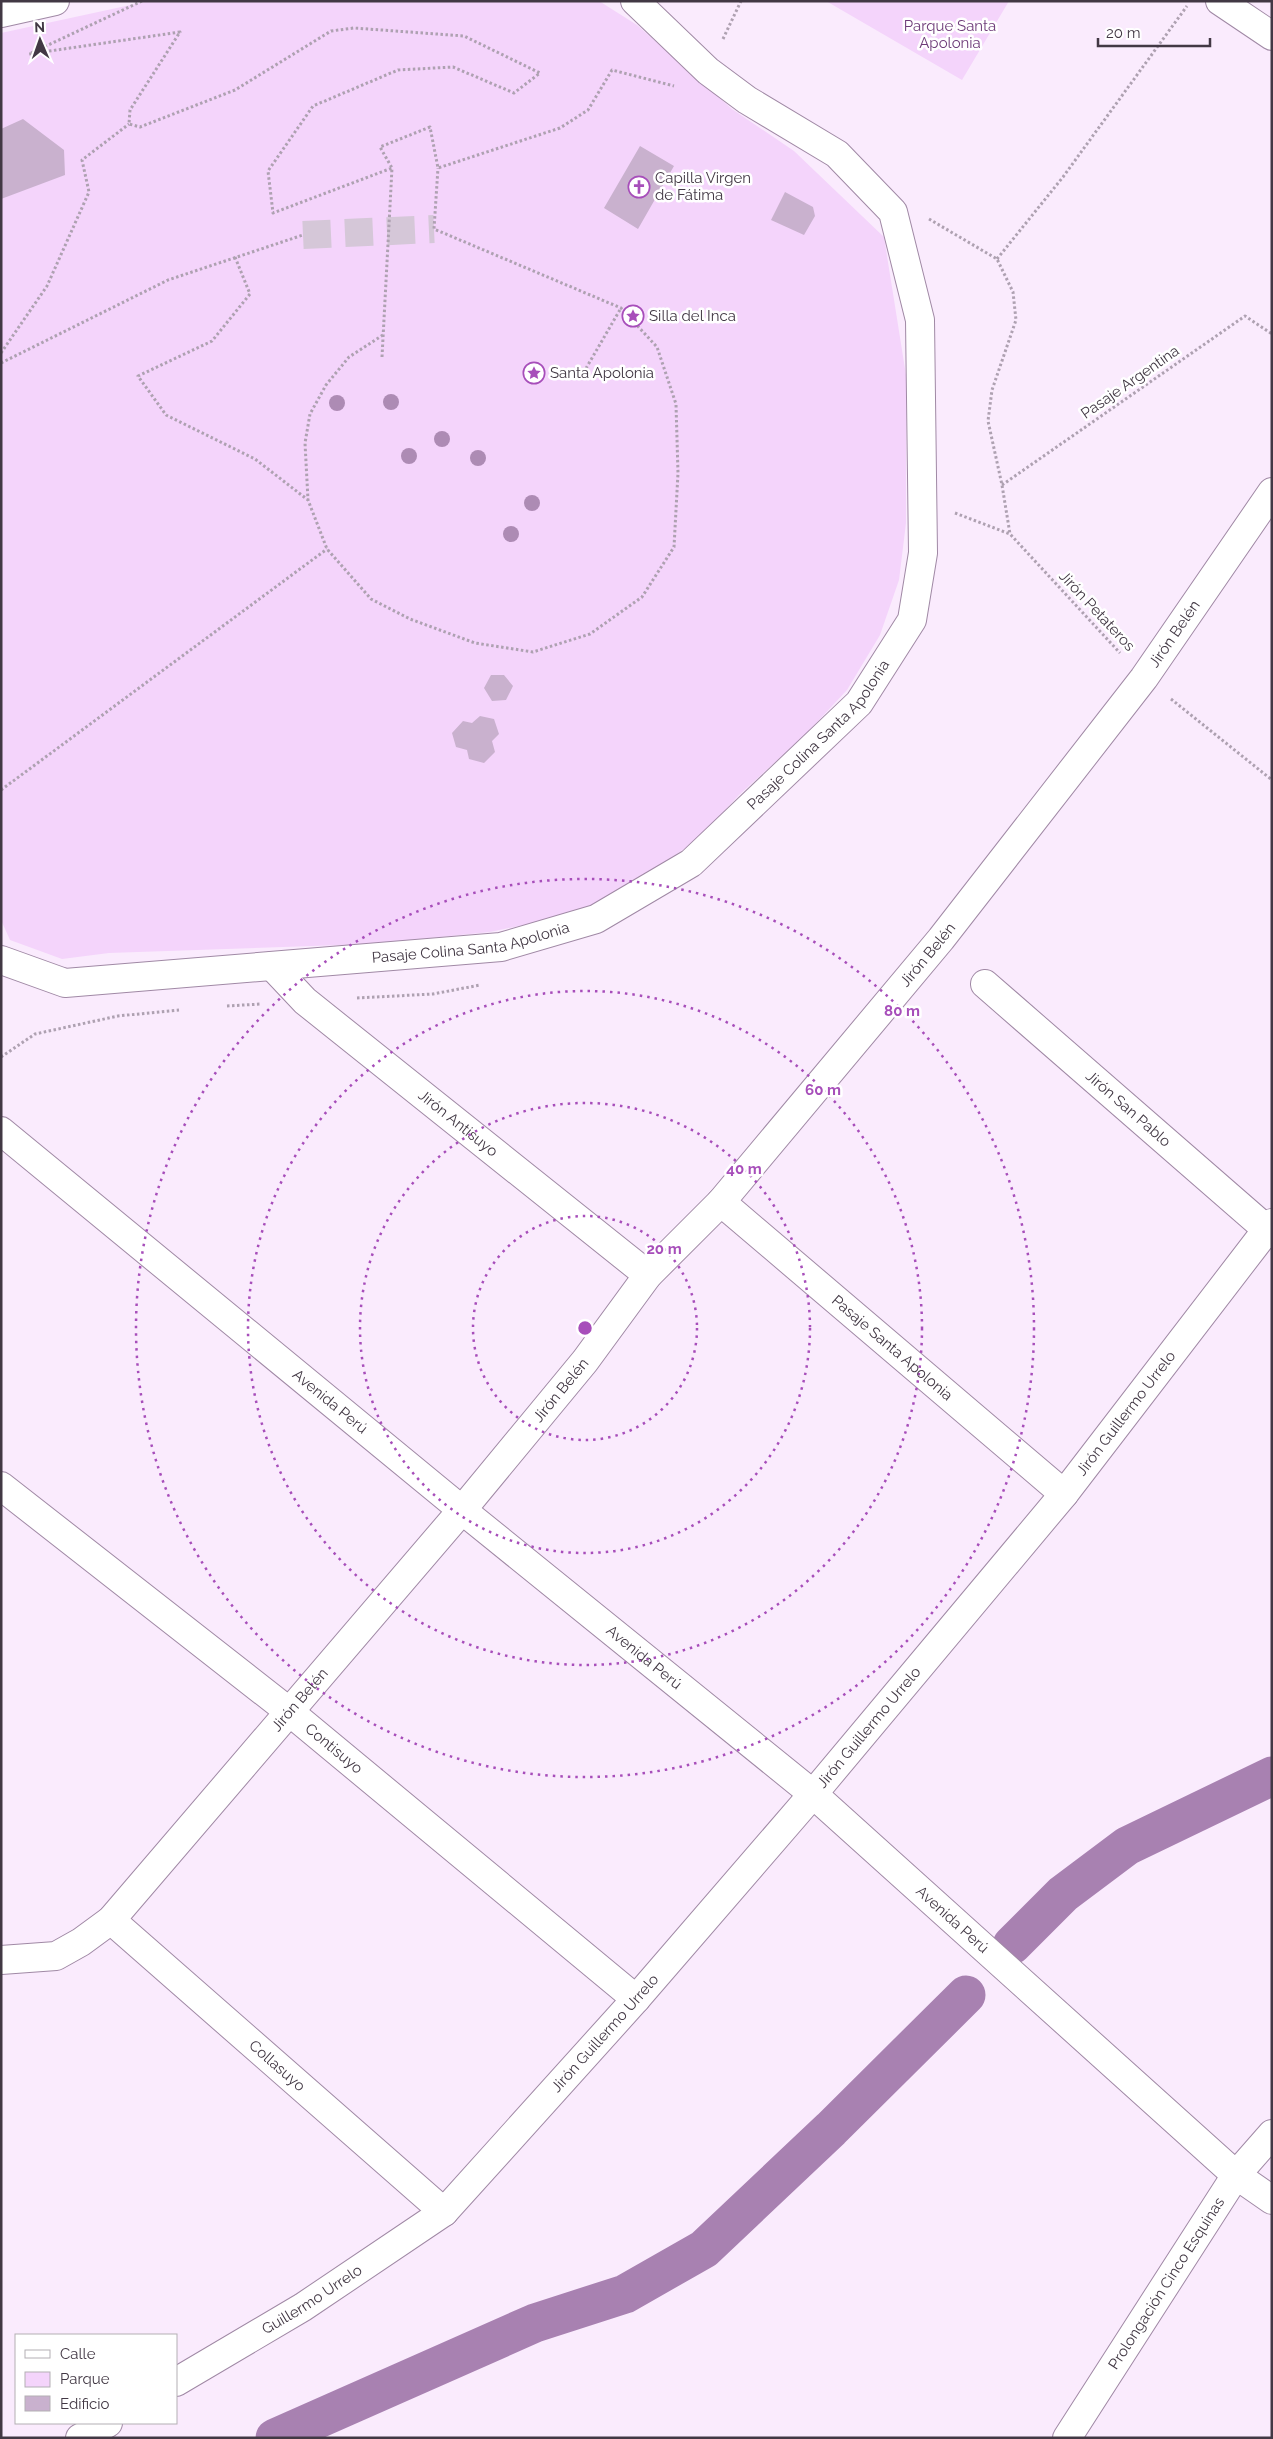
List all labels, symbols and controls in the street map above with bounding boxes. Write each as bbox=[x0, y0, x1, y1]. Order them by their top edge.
north arrow bbox=[15, 15, 65, 65]
scale bar bbox=[1098, 15, 1210, 47]
park label: Parque Santa Apolonia bbox=[904, 17, 996, 52]
text: N bbox=[34, 19, 45, 35]
text: 20 m bbox=[1106, 24, 1141, 42]
place label: Capilla Virgen de Fátima bbox=[655, 169, 751, 204]
church icon: Capilla Virgen de Fátima bbox=[627, 175, 651, 199]
place icon: Silla del Inca bbox=[621, 304, 645, 328]
place label: Silla del Inca bbox=[649, 307, 736, 325]
street label: Pasaje Argentina bbox=[1078, 341, 1182, 423]
place icon: Santa Apolonia bbox=[522, 361, 546, 385]
place label: Santa Apolonia bbox=[550, 364, 654, 382]
street label: Jirón Petateros bbox=[1055, 567, 1139, 655]
street label: Jirón Belén bbox=[1145, 597, 1204, 671]
street label: Pasaje Colina Santa Apolonia bbox=[743, 657, 893, 814]
street label: Pasaje Colina Santa Apolonia bbox=[371, 918, 571, 967]
street label: Jirón Belén bbox=[896, 919, 959, 990]
text: 80 m bbox=[884, 1002, 920, 1020]
street label: Jirón San Pablo bbox=[1082, 1067, 1174, 1151]
text: 60 m bbox=[805, 1081, 841, 1099]
street label: Jirón Antisuyo bbox=[415, 1086, 501, 1161]
text: 40 m bbox=[726, 1160, 762, 1178]
text: 20 m bbox=[646, 1240, 682, 1258]
street label: Pasaje Santa Apolonia bbox=[828, 1291, 956, 1404]
centre of rings bbox=[576, 1319, 594, 1337]
street label: Jirón Guillermo Urrelo bbox=[1072, 1347, 1179, 1479]
street label: Jirón Belén bbox=[529, 1355, 592, 1426]
street label: Avenida Perú bbox=[289, 1365, 371, 1438]
street label: Avenida Perú bbox=[603, 1621, 685, 1693]
street label: Jirón Guillermo Urrelo bbox=[813, 1663, 925, 1792]
street label: Jirón Belén bbox=[268, 1664, 332, 1735]
street label: Contisuyo bbox=[302, 1720, 366, 1778]
street label: Avenida Perú bbox=[912, 1882, 993, 1957]
street label: Jirón Guillermo Urrelo bbox=[547, 1970, 662, 2096]
street label: Collasuyo bbox=[245, 2036, 309, 2095]
street label: Prolongación Cinco Esquinas bbox=[1105, 2194, 1228, 2373]
street label: Guillermo Urrelo bbox=[259, 2261, 365, 2338]
legend bbox=[15, 2334, 178, 2424]
text: Calle bbox=[60, 2345, 96, 2363]
text: Parque bbox=[60, 2370, 110, 2388]
text: Edificio bbox=[60, 2395, 110, 2413]

